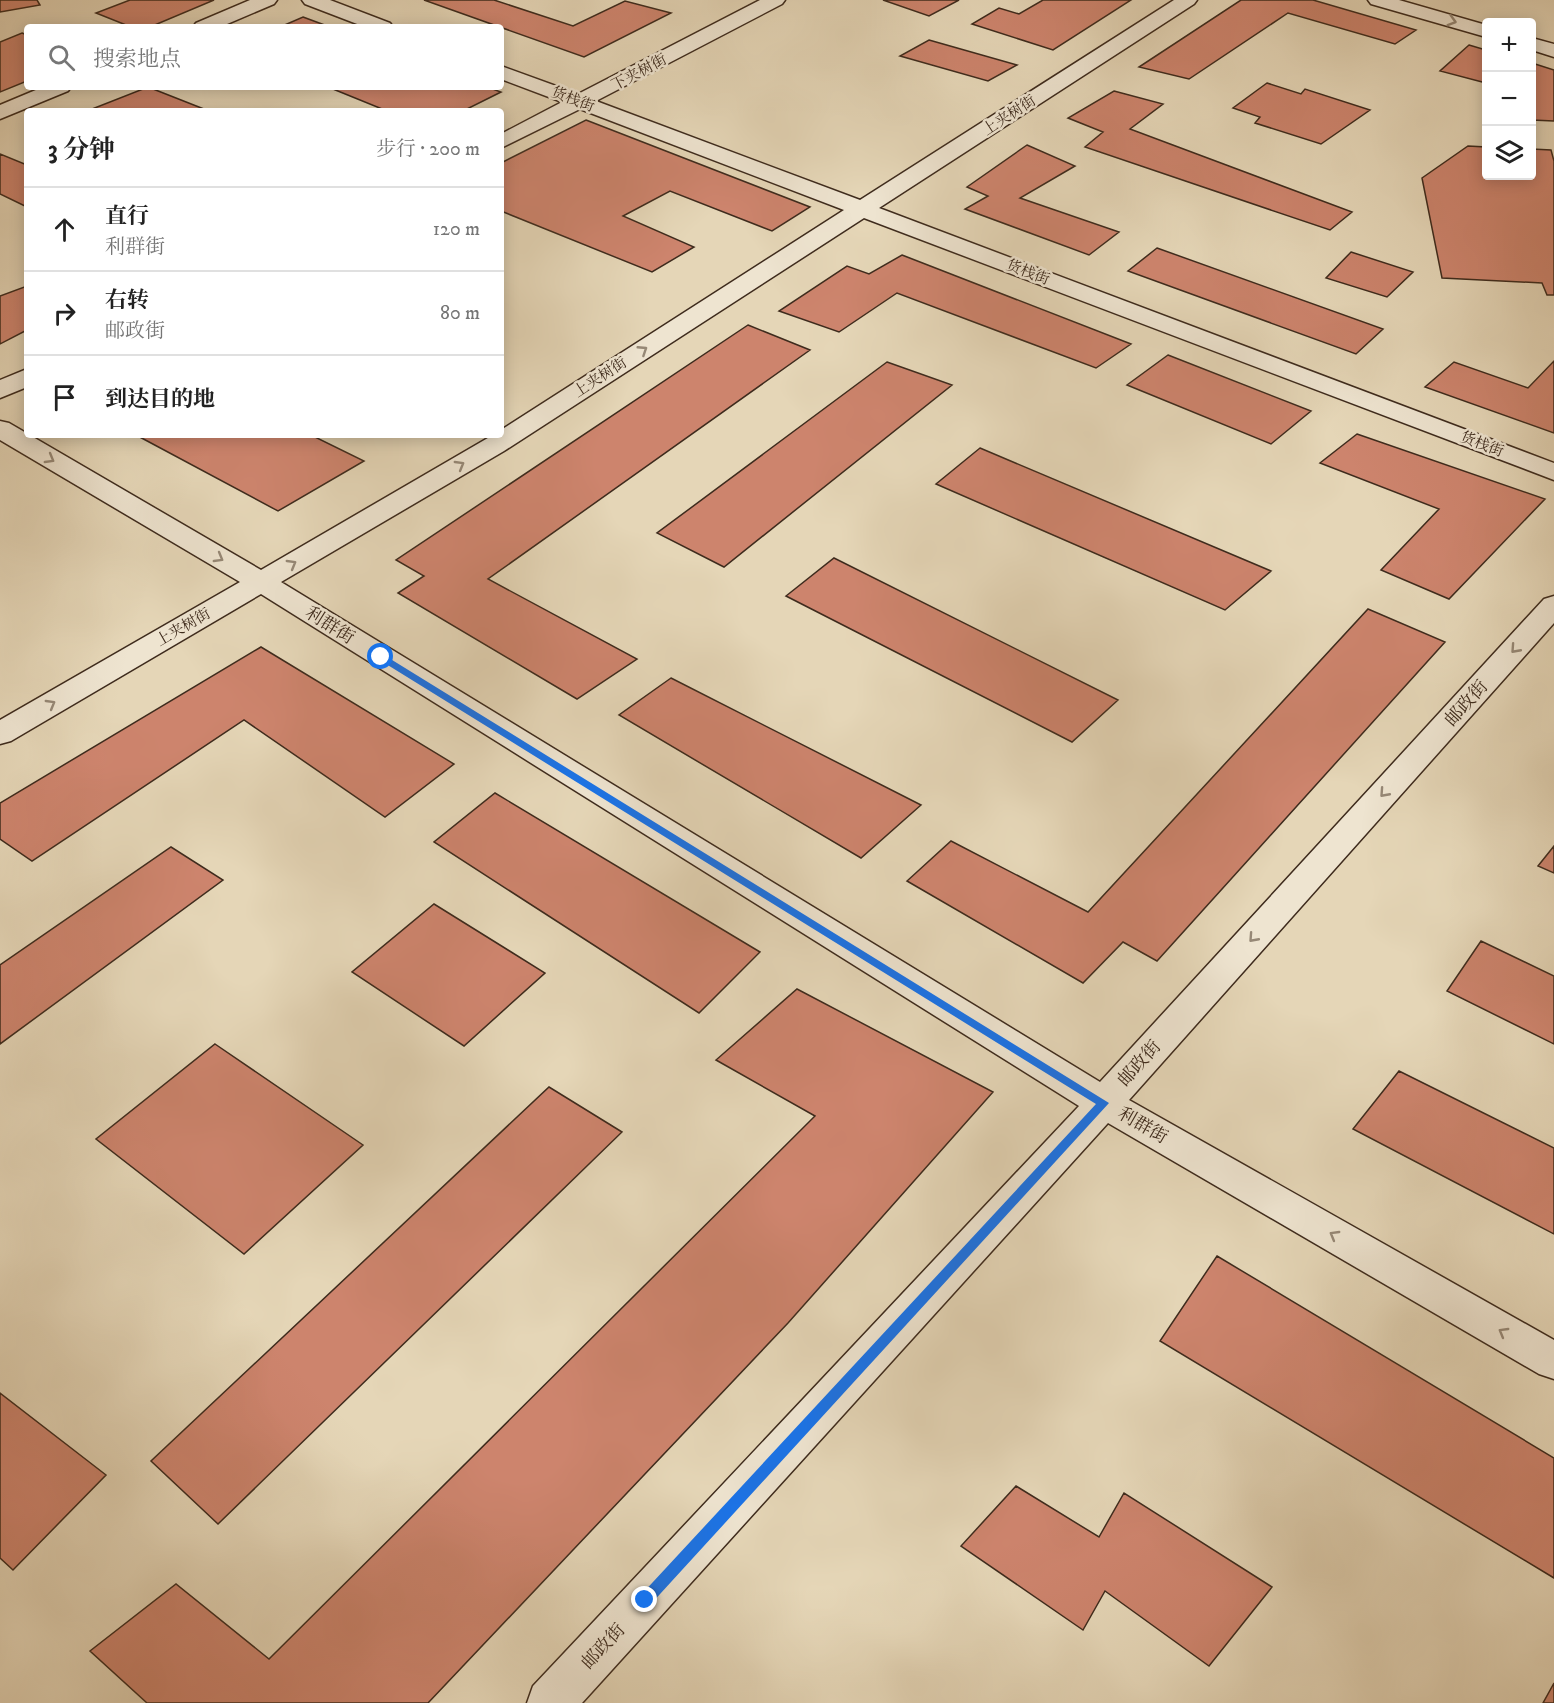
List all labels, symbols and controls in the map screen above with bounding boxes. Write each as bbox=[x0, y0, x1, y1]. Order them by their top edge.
one-way arrow bbox=[1447, 14, 1457, 27]
map controls bbox=[1482, 18, 1536, 180]
button: + bbox=[1482, 18, 1536, 72]
search box bbox=[24, 24, 504, 90]
icon: search bbox=[45, 41, 78, 74]
text: 搜索地点 bbox=[93, 46, 181, 73]
street label: 下夹树街 bbox=[608, 50, 670, 95]
button: − bbox=[1482, 72, 1536, 126]
street label: 货栈街 bbox=[548, 83, 597, 116]
street label: 上夹树街 bbox=[979, 91, 1040, 140]
button: layers bbox=[1482, 126, 1536, 180]
text: 3 分钟 bbox=[48, 134, 115, 167]
text: 步行 · 200 m bbox=[376, 137, 480, 162]
text: 直行 bbox=[105, 203, 149, 230]
icon: ahead bbox=[48, 213, 81, 246]
text: 120 m bbox=[433, 217, 480, 242]
text: 利群街 bbox=[105, 235, 165, 260]
street label: 货栈街 bbox=[1003, 256, 1052, 289]
text: 右转 bbox=[105, 287, 149, 314]
icon: right bbox=[48, 297, 81, 330]
text: 80 m bbox=[440, 301, 480, 326]
text: 邮政街 bbox=[105, 319, 165, 344]
one-way arrow bbox=[636, 347, 647, 358]
street label: 上夹树街 bbox=[570, 353, 631, 402]
icon: arrive bbox=[48, 381, 81, 414]
text: 到达目的地 bbox=[105, 386, 215, 413]
street label: 货栈街 bbox=[1457, 428, 1506, 461]
one-way arrow bbox=[44, 452, 55, 463]
one-way arrow bbox=[454, 461, 464, 473]
one-way arrow bbox=[213, 550, 223, 562]
one-way arrow bbox=[286, 560, 296, 572]
street label: 利群街 bbox=[301, 602, 358, 649]
street label: 上夹树街 bbox=[153, 604, 214, 651]
one-way arrow bbox=[1511, 642, 1522, 652]
route start bbox=[367, 643, 393, 669]
street label: 邮政街 bbox=[1441, 676, 1493, 731]
one-way arrow bbox=[45, 700, 55, 712]
one-way arrow bbox=[1380, 786, 1391, 797]
one-way arrow bbox=[1249, 931, 1260, 942]
street label: 邮政街 bbox=[1114, 1036, 1166, 1091]
street label: 利群街 bbox=[1114, 1103, 1171, 1149]
one-way arrow bbox=[1330, 1231, 1340, 1242]
one-way arrow bbox=[1499, 1328, 1509, 1339]
route end bbox=[631, 1586, 657, 1612]
street label: 邮政街 bbox=[577, 1619, 630, 1674]

